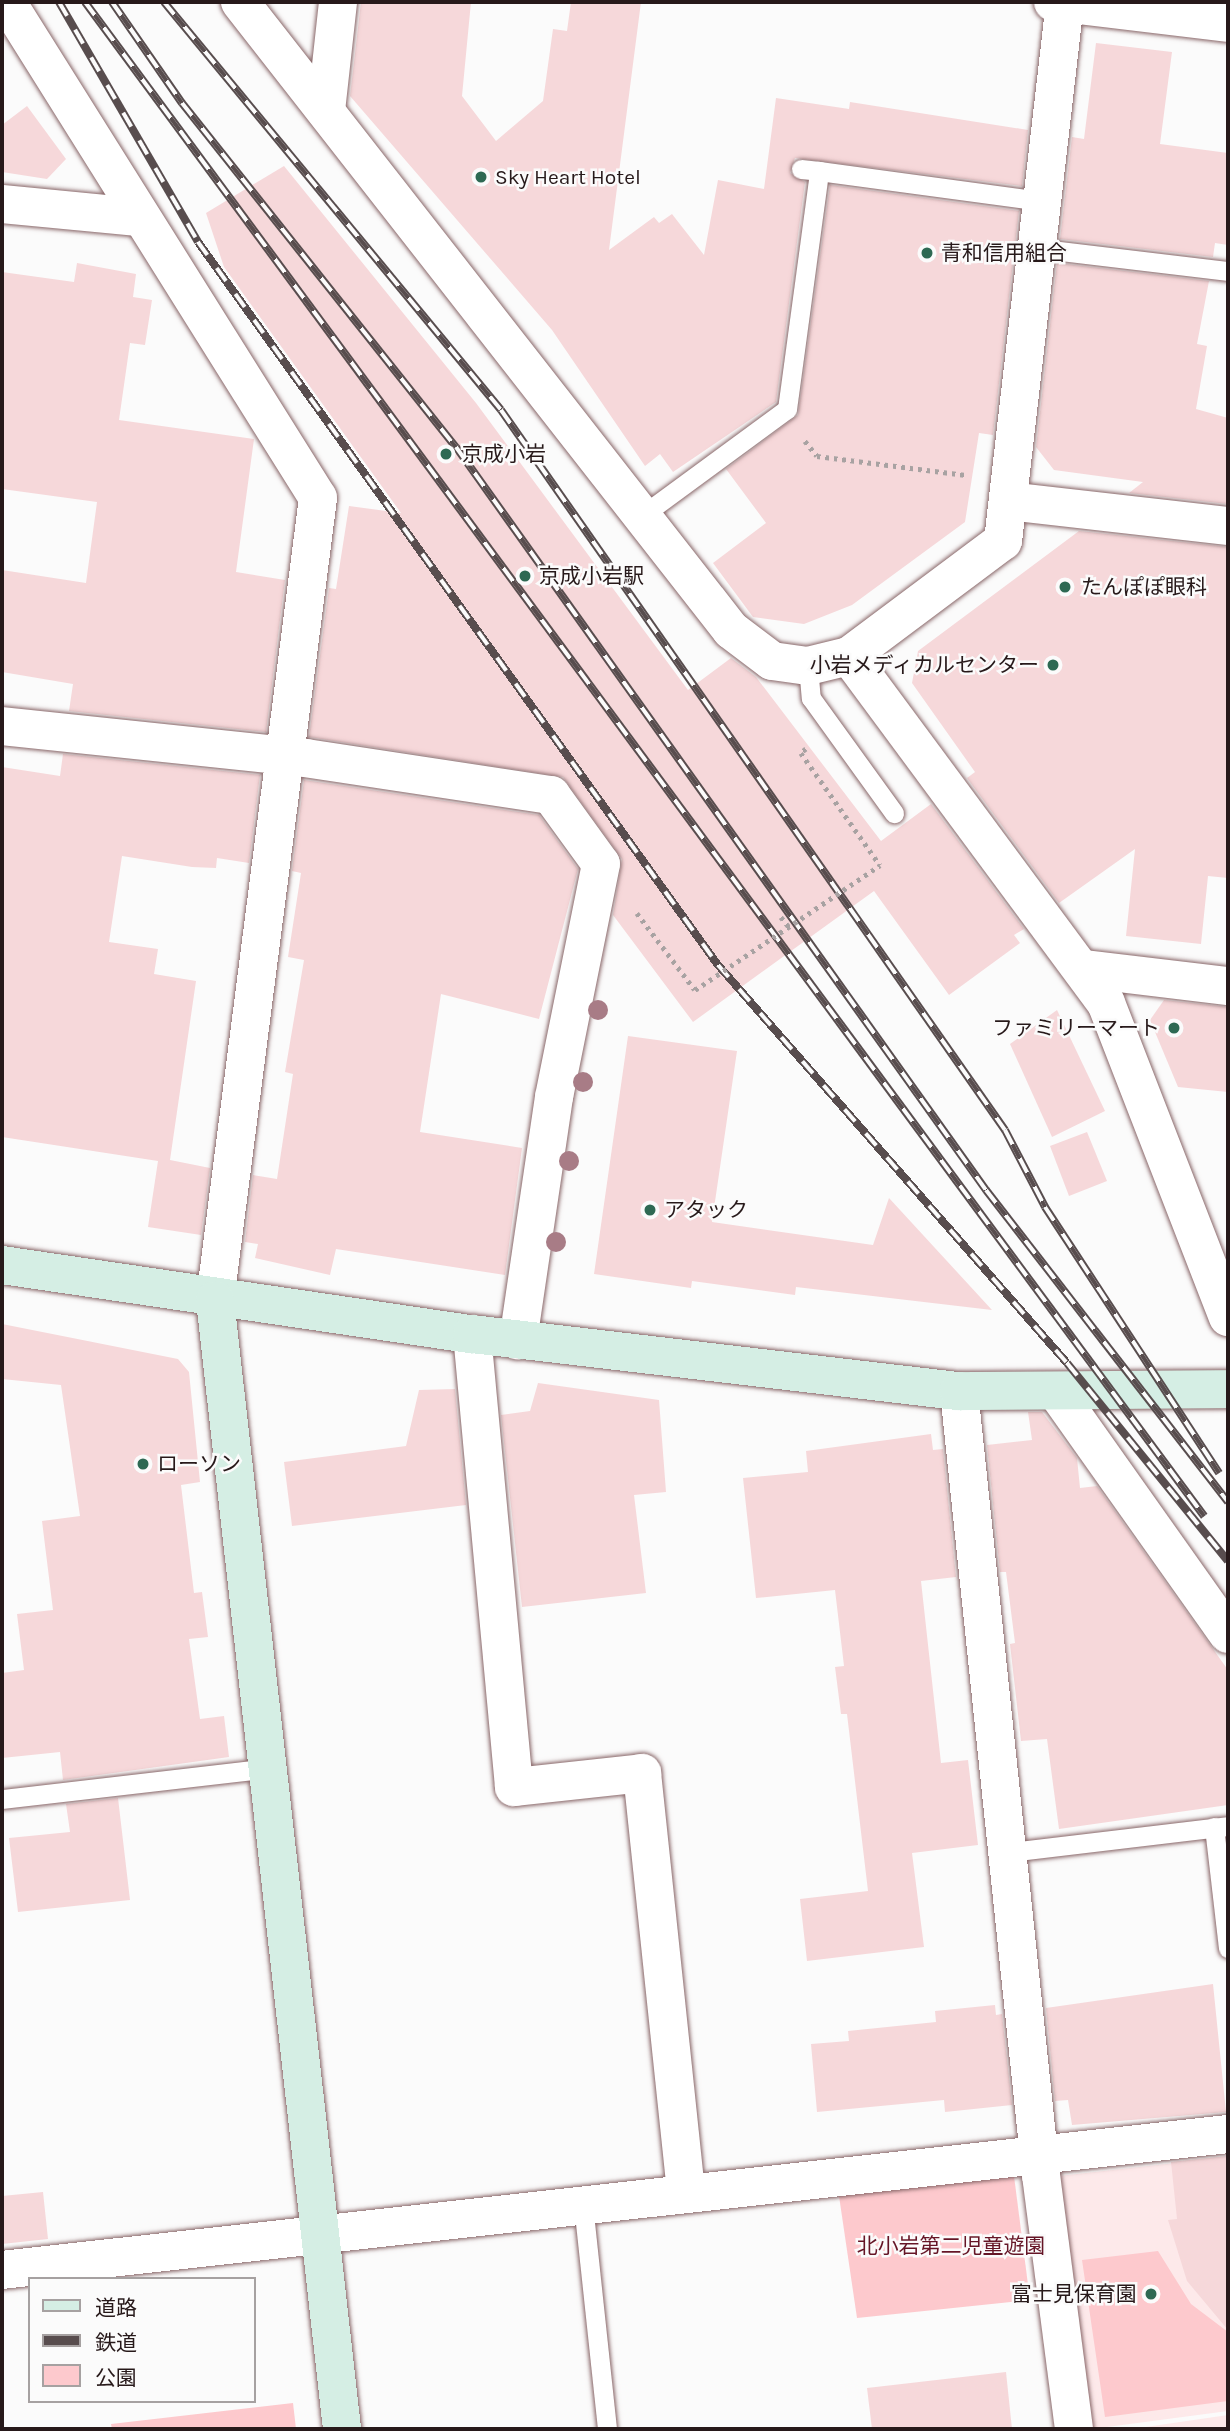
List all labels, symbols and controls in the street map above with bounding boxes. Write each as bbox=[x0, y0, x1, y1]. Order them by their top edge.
place label: Sky Heart Hotel bbox=[495, 164, 641, 190]
marker: Sky Heart Hotel bbox=[473, 169, 489, 185]
place label: 青和信用組合 bbox=[941, 240, 1067, 266]
marker: 青和信用組合 bbox=[919, 245, 935, 261]
place label: 京成小岩 bbox=[462, 441, 546, 467]
marker: 京成小岩 bbox=[436, 444, 456, 464]
place label: 京成小岩駅 bbox=[539, 563, 644, 589]
marker: 京成小岩駅 bbox=[517, 568, 533, 584]
place label: たんぽぽ眼科 bbox=[1081, 574, 1207, 600]
marker: たんぽぽ眼科 bbox=[1055, 577, 1075, 597]
place label: 小岩メディカルセンター bbox=[808, 652, 1039, 678]
marker: 小岩メディカルセンター bbox=[1045, 657, 1061, 673]
place label: ファミリーマート bbox=[992, 1015, 1160, 1041]
marker: ファミリーマート bbox=[1166, 1020, 1182, 1036]
place label: アタック bbox=[664, 1197, 748, 1223]
marker: アタック bbox=[642, 1202, 658, 1218]
place label: ローソン bbox=[157, 1451, 241, 1477]
marker: ローソン bbox=[135, 1456, 151, 1472]
park label: 北小岩第二児童遊園 bbox=[857, 2233, 1045, 2259]
legend bbox=[28, 2277, 256, 2403]
place label: 富士見保育園 bbox=[1011, 2281, 1137, 2307]
marker: 富士見保育園 bbox=[1143, 2286, 1159, 2302]
text: 道路 bbox=[95, 2296, 137, 2320]
text: 鉄道 bbox=[95, 2331, 137, 2355]
text: 公園 bbox=[95, 2366, 137, 2390]

